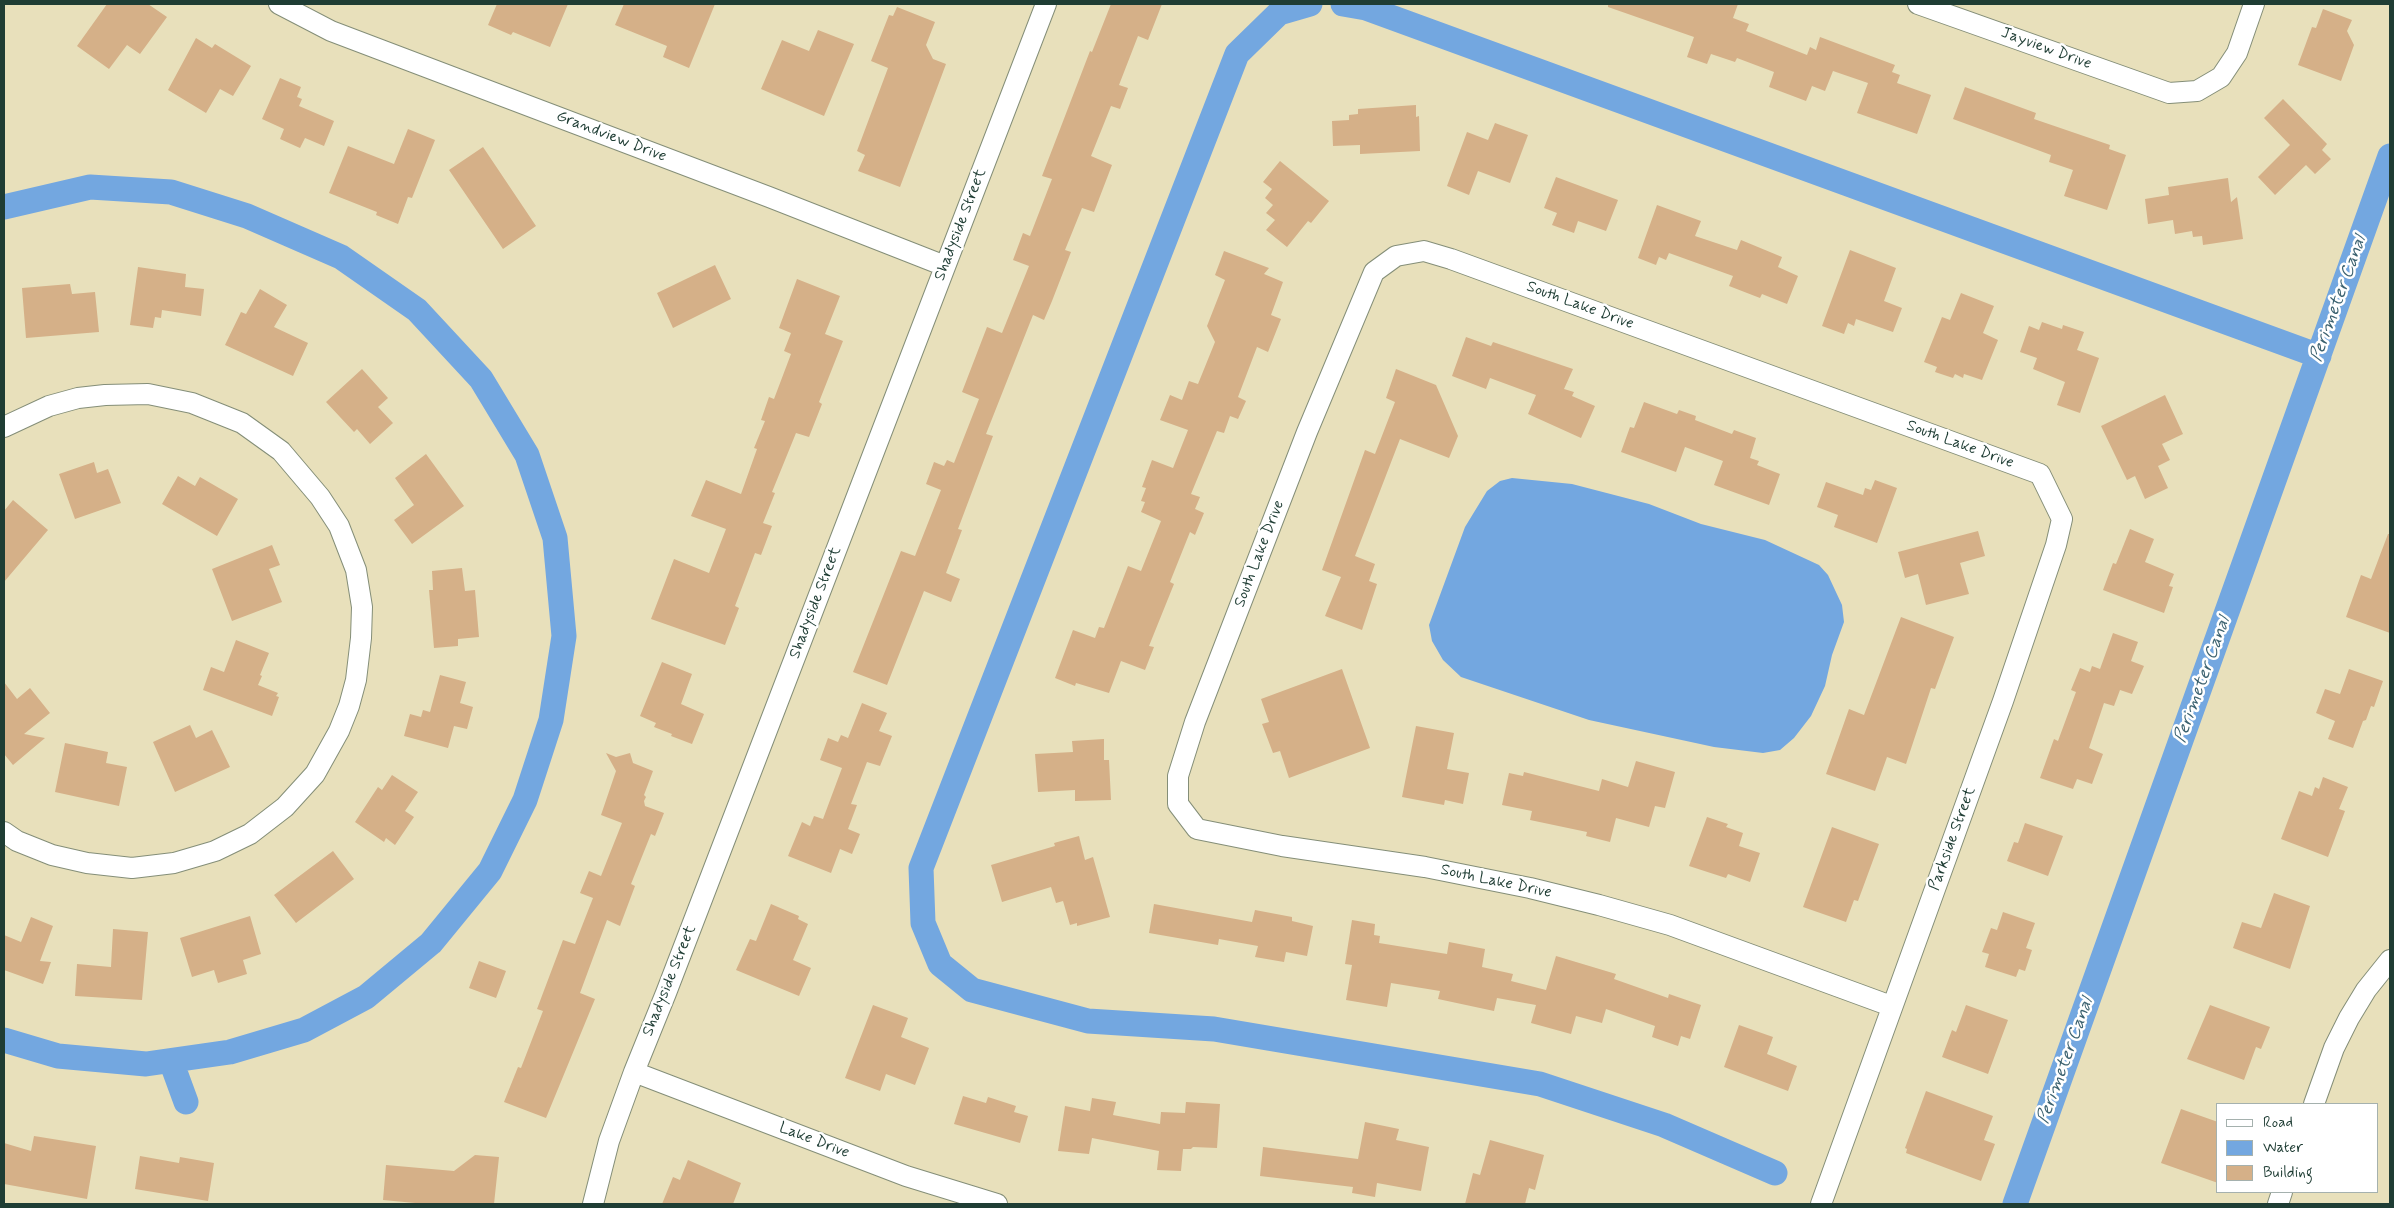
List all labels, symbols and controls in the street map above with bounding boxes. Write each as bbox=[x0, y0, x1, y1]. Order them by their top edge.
street label: Jayview Drive bbox=[1998, 24, 2094, 74]
street label: Grandview Drive bbox=[553, 107, 669, 167]
street label: Shadyside Street bbox=[931, 166, 991, 284]
water label: Perimeter Canal bbox=[2306, 233, 2372, 365]
street label: South Lake Drive bbox=[1524, 278, 1636, 334]
street label: South Lake Drive bbox=[1904, 417, 2016, 473]
street label: South Lake Drive bbox=[1231, 498, 1289, 610]
street label: Shadyside Street bbox=[786, 544, 846, 662]
water label: Perimeter Canal bbox=[2170, 614, 2236, 746]
street label: Parkside Street bbox=[1925, 785, 1981, 893]
street label: South Lake Drive bbox=[1439, 861, 1553, 903]
street label: Shadyside Street bbox=[639, 923, 701, 1039]
water label: Perimeter Canal bbox=[2033, 995, 2099, 1127]
legend bbox=[2216, 1103, 2379, 1193]
text: Road bbox=[2263, 1113, 2293, 1133]
street label: Lake Drive bbox=[776, 1119, 852, 1163]
text: Water bbox=[2263, 1138, 2303, 1158]
text: Building bbox=[2263, 1163, 2313, 1183]

